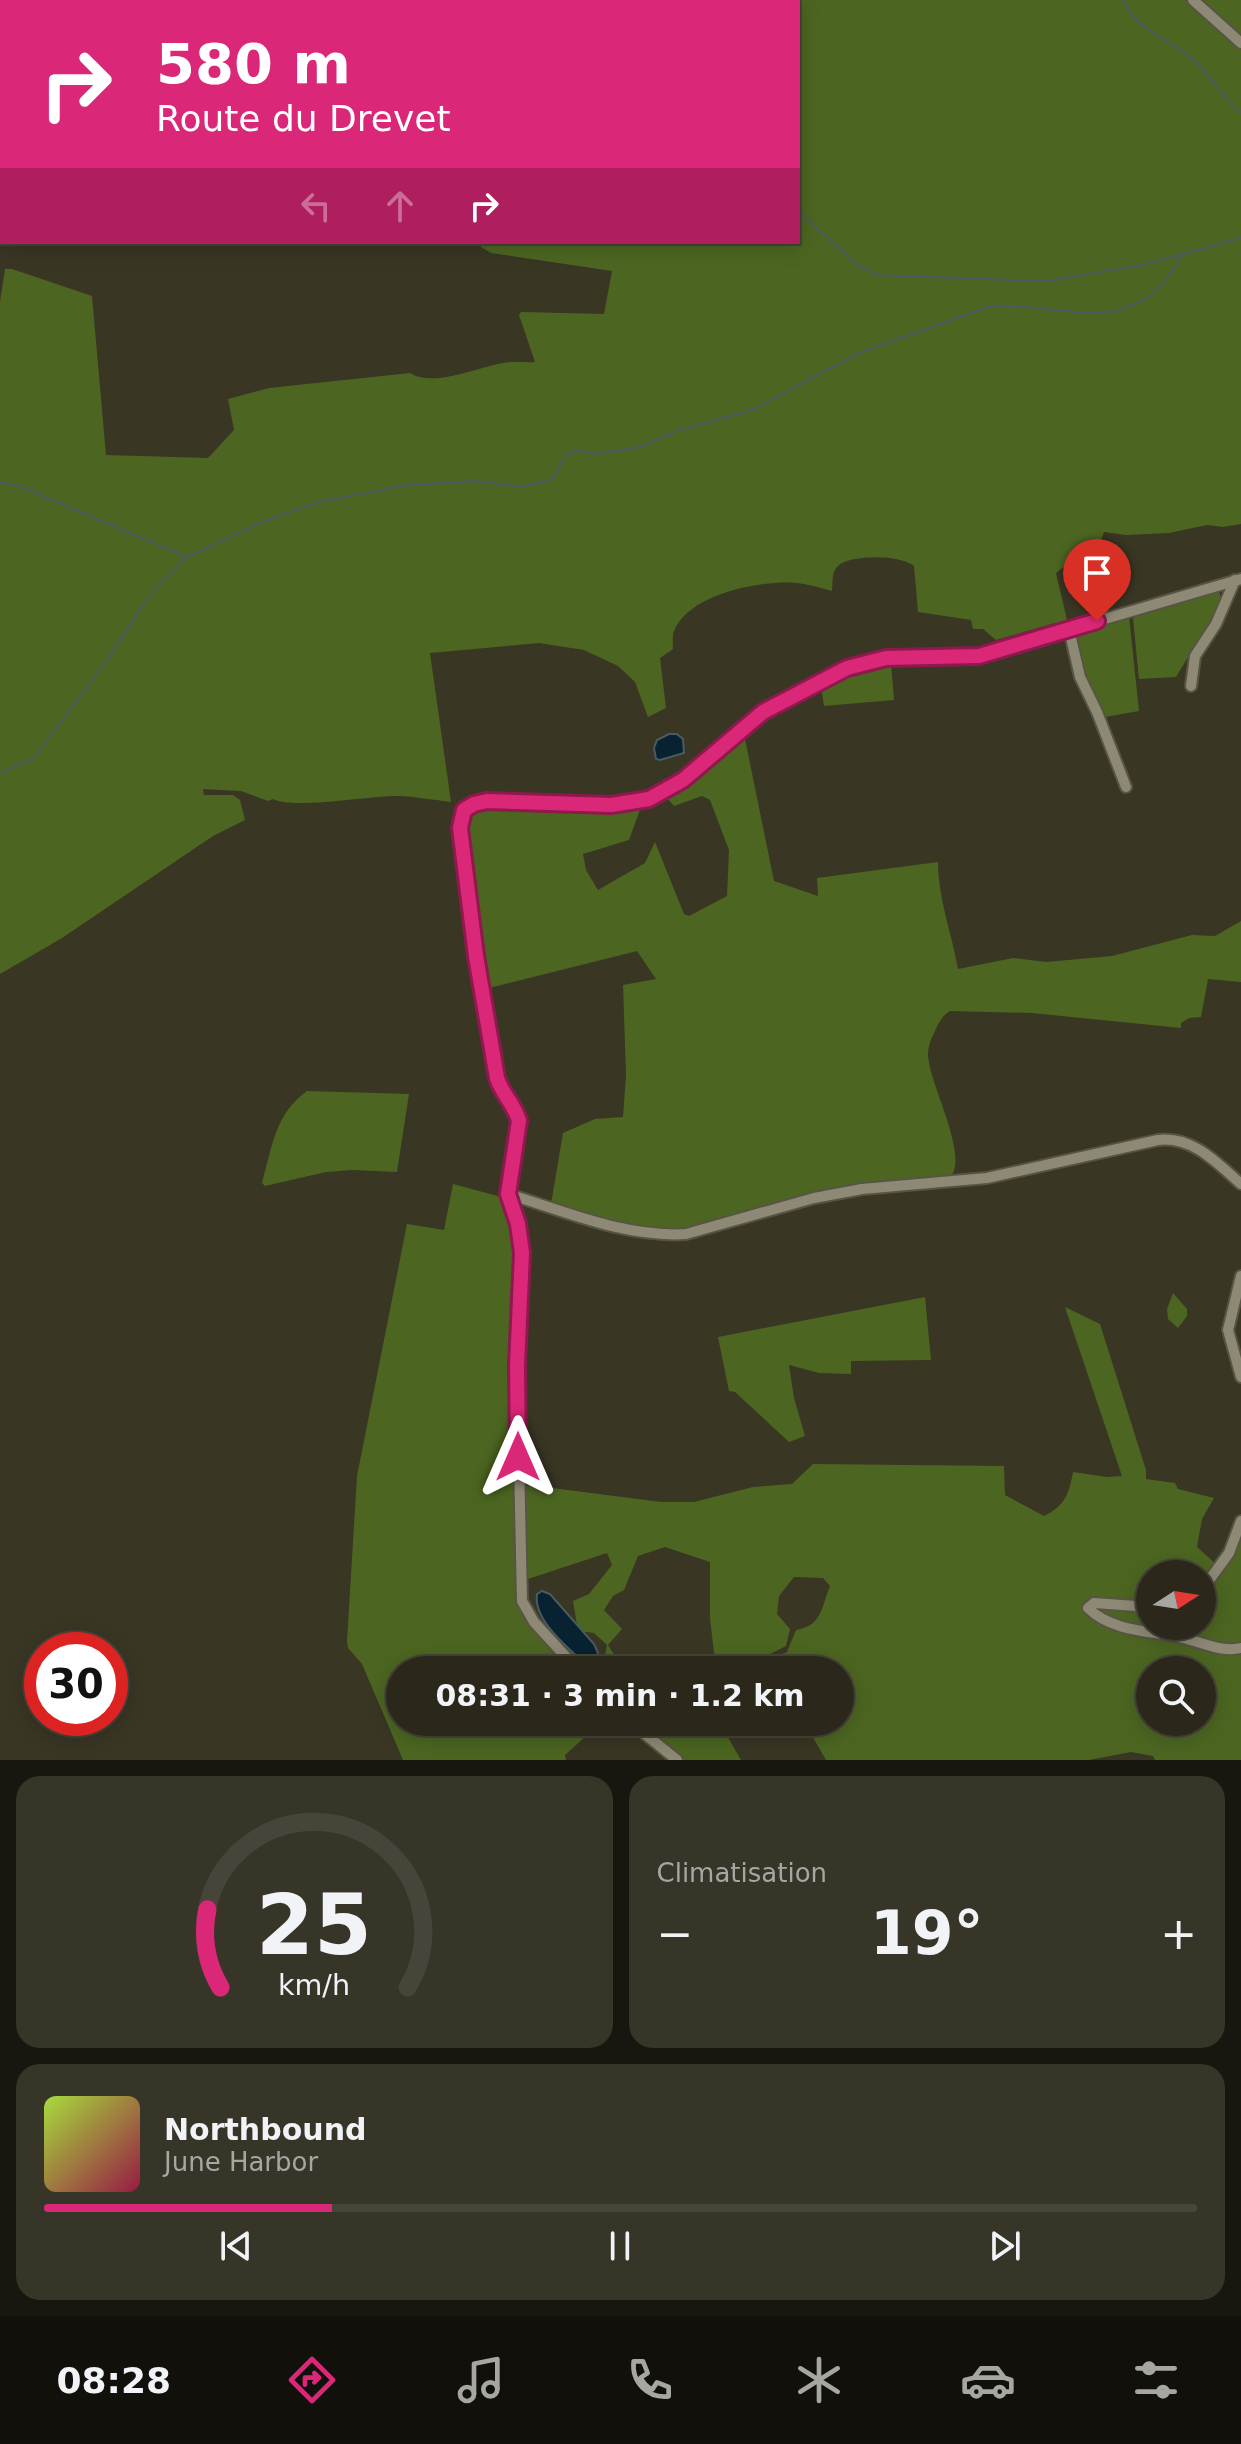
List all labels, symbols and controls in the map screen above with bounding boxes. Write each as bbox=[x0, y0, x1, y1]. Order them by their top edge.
text: 580 m bbox=[156, 31, 351, 96]
icon: right bbox=[24, 32, 128, 136]
text: Route du Drevet bbox=[156, 98, 451, 139]
icon: left bbox=[294, 184, 338, 228]
icon: ahead bbox=[378, 184, 422, 228]
icon: right bbox=[462, 184, 506, 228]
pin bbox=[1063, 539, 1131, 621]
icon: arrive bbox=[1075, 551, 1119, 595]
position arrow bbox=[476, 1415, 560, 1499]
north arrow bbox=[1136, 1560, 1216, 1640]
map controls bbox=[1136, 1560, 1216, 1736]
speed limit sign: 30 bbox=[24, 1632, 128, 1736]
button: search bbox=[1136, 1656, 1216, 1736]
text: 08:31 · 3 min · 1.2 km bbox=[435, 1678, 805, 1713]
text: Climatisation bbox=[657, 1858, 827, 1888]
text: 25 bbox=[256, 1877, 372, 1974]
text: 19° bbox=[870, 1898, 984, 1968]
text: − bbox=[657, 1908, 693, 1959]
text: + bbox=[1160, 1908, 1197, 1959]
text: km/h bbox=[278, 1968, 350, 2002]
text: Northbound bbox=[164, 2112, 367, 2147]
text: June Harbor bbox=[164, 2147, 318, 2177]
icon: previous bbox=[214, 2224, 258, 2268]
icon: pause bbox=[598, 2224, 642, 2268]
icon: next bbox=[983, 2224, 1027, 2268]
icon: directions bbox=[284, 2352, 340, 2408]
icon: music bbox=[453, 2352, 509, 2408]
icon: phone bbox=[622, 2352, 678, 2408]
icon: climate bbox=[791, 2352, 847, 2408]
icon: car bbox=[960, 2352, 1016, 2408]
icon: filters bbox=[1128, 2352, 1184, 2408]
text: 08:28 bbox=[56, 2360, 171, 2401]

